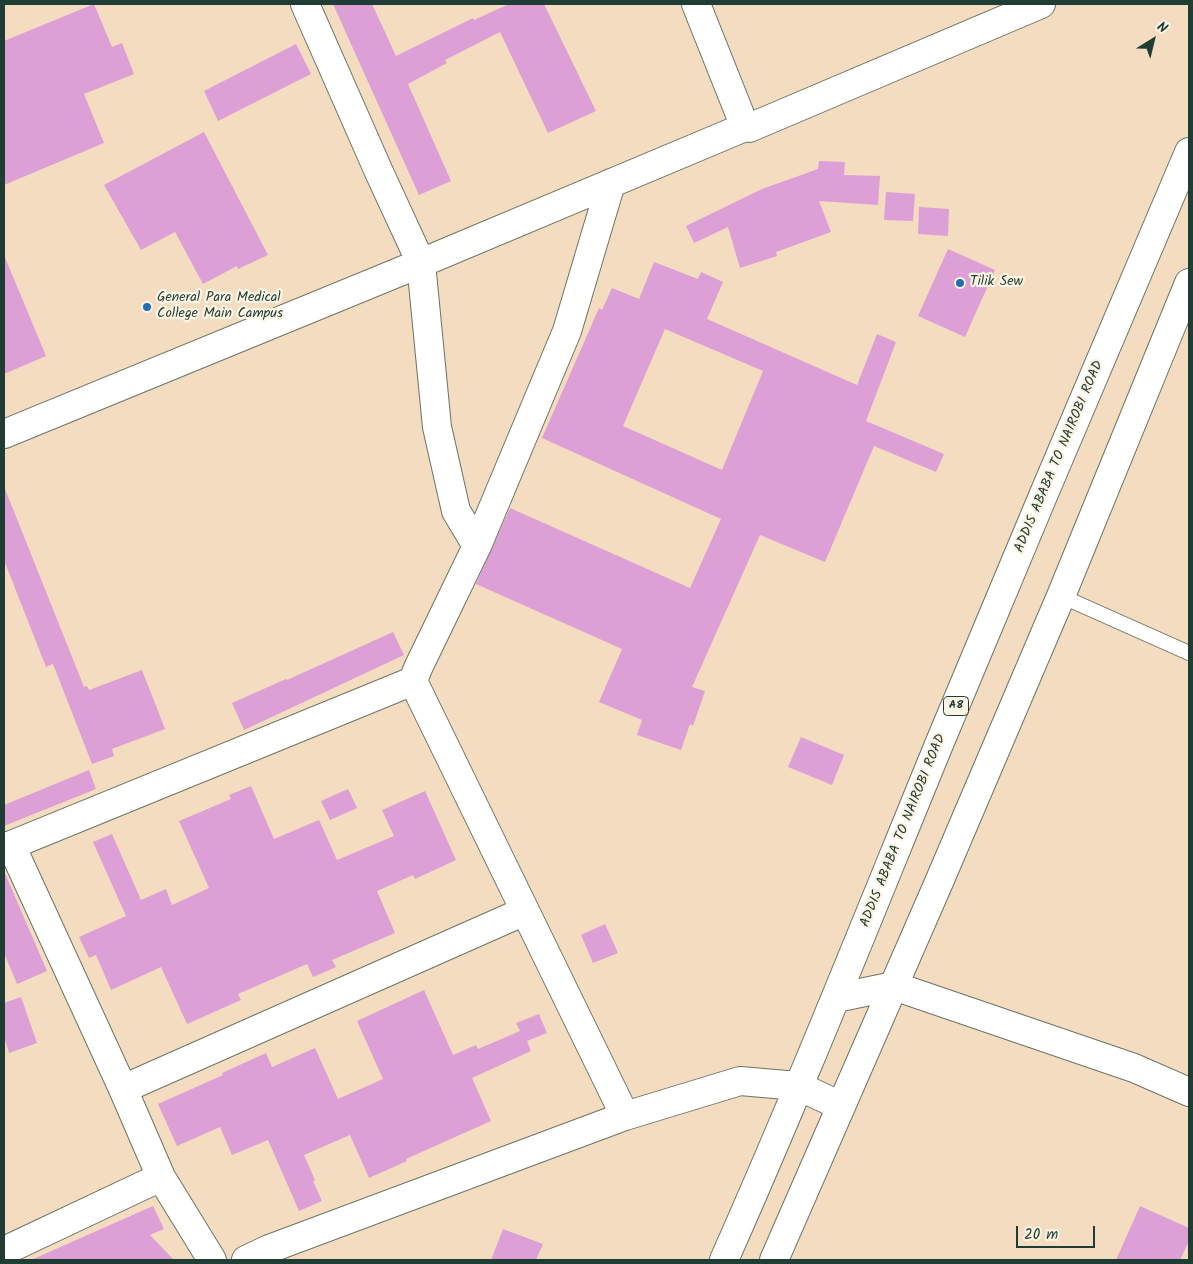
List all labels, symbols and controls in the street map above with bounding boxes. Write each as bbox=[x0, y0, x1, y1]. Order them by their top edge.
north arrow bbox=[1128, 15, 1178, 65]
text: N bbox=[1152, 16, 1172, 39]
place label: Tilik Sew bbox=[970, 275, 1023, 291]
marker: Tilik Sew bbox=[954, 277, 966, 289]
place label: General Para Medical College Main Campus bbox=[157, 291, 283, 324]
marker: General Para Medical College Main Campus bbox=[141, 301, 153, 313]
street label: ADDIS ABABA TO NAIROBI ROAD bbox=[1012, 358, 1108, 556]
road number: A8 bbox=[944, 696, 968, 716]
street label: ADDIS ABABA TO NAIROBI ROAD bbox=[857, 732, 951, 930]
scale bar bbox=[1018, 1216, 1097, 1248]
text: 20 m bbox=[1024, 1223, 1058, 1247]

